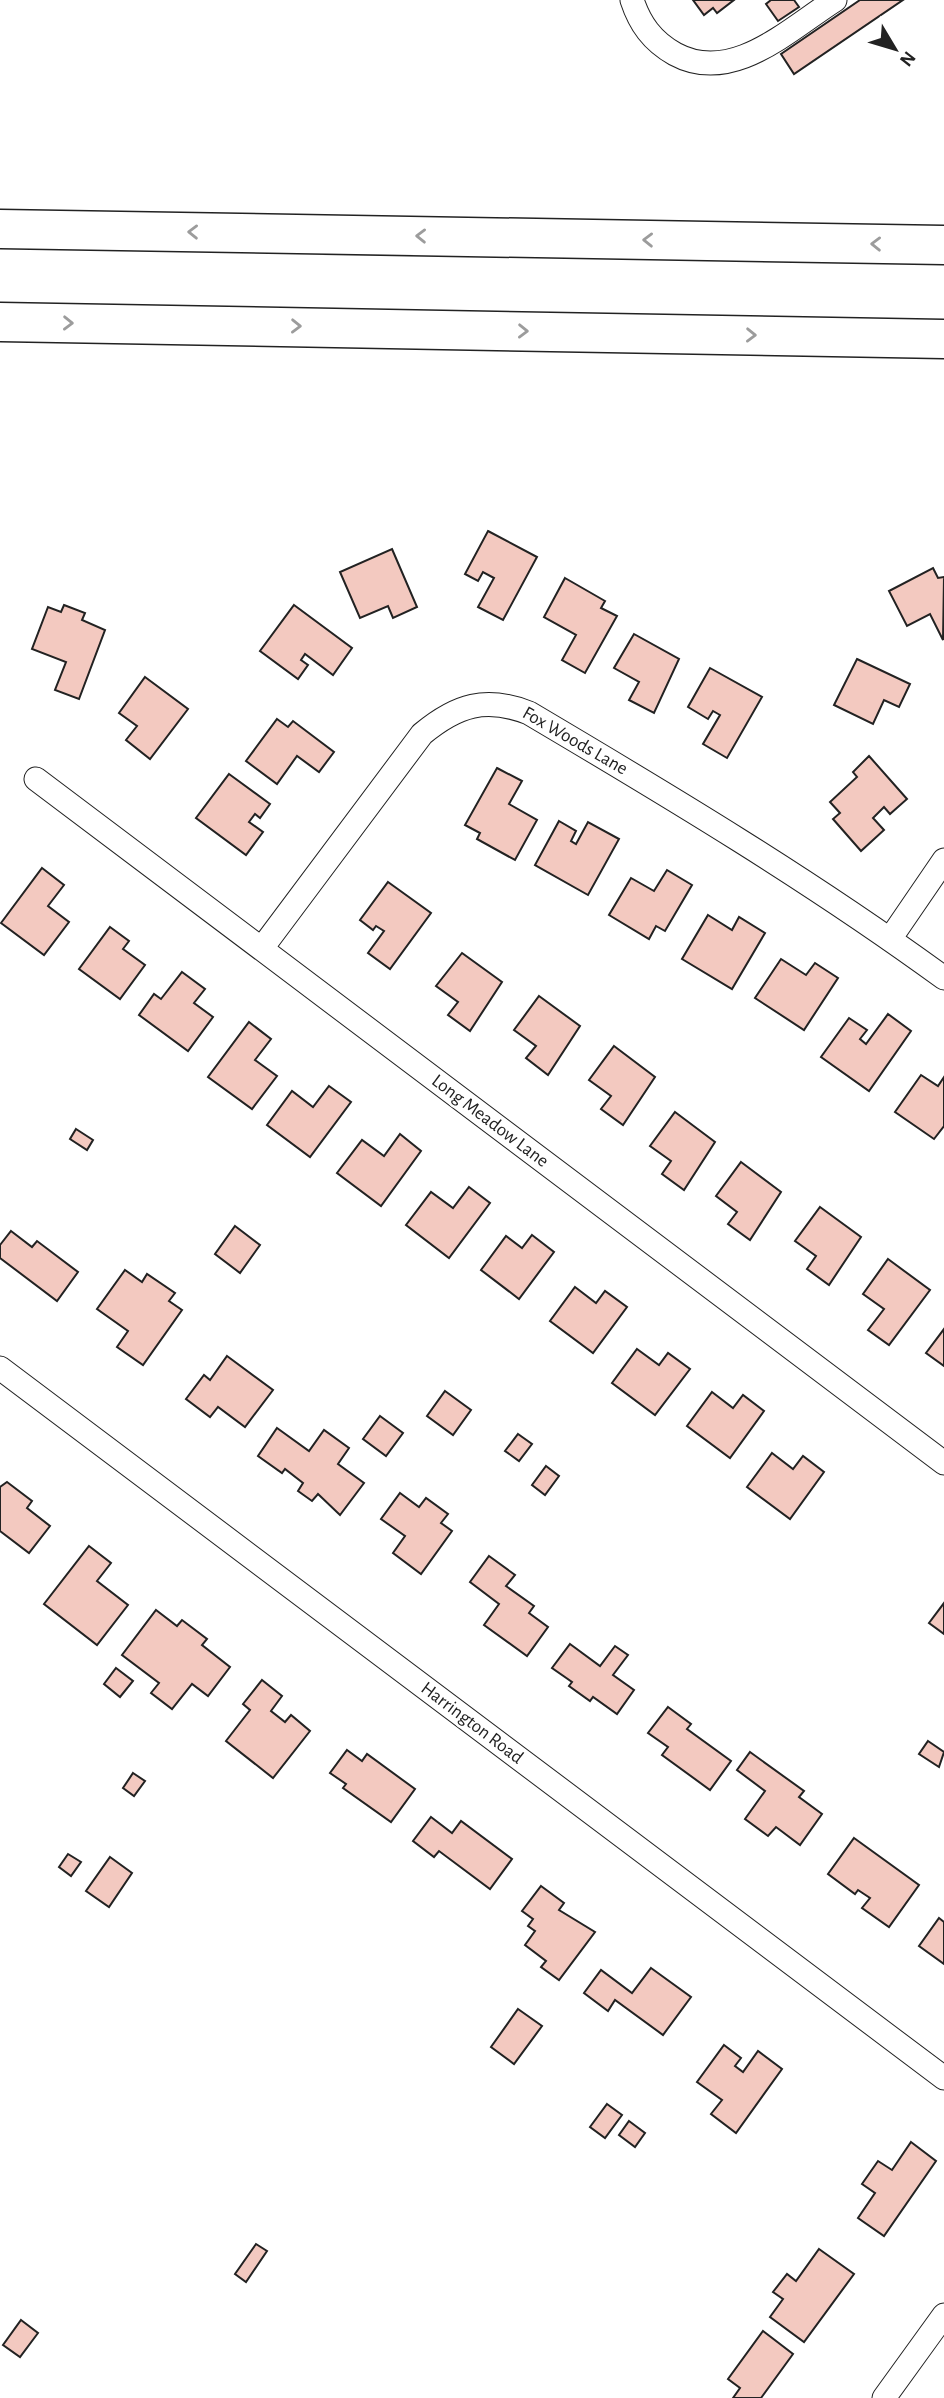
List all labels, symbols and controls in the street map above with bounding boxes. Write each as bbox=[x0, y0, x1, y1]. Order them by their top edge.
north arrow bbox=[860, 14, 930, 84]
text: N bbox=[896, 47, 919, 70]
one-way arrow bbox=[188, 225, 199, 240]
one-way arrow bbox=[415, 228, 426, 244]
one-way arrow bbox=[643, 232, 653, 248]
one-way arrow bbox=[870, 236, 881, 252]
one-way arrow bbox=[63, 315, 74, 330]
one-way arrow bbox=[290, 319, 301, 334]
one-way arrow bbox=[518, 323, 529, 338]
one-way arrow bbox=[746, 327, 756, 343]
street label: Fox Woods Lane bbox=[519, 703, 631, 779]
street label: Long Meadow Lane bbox=[428, 1071, 552, 1171]
street label: Harrington Road bbox=[417, 1678, 527, 1768]

